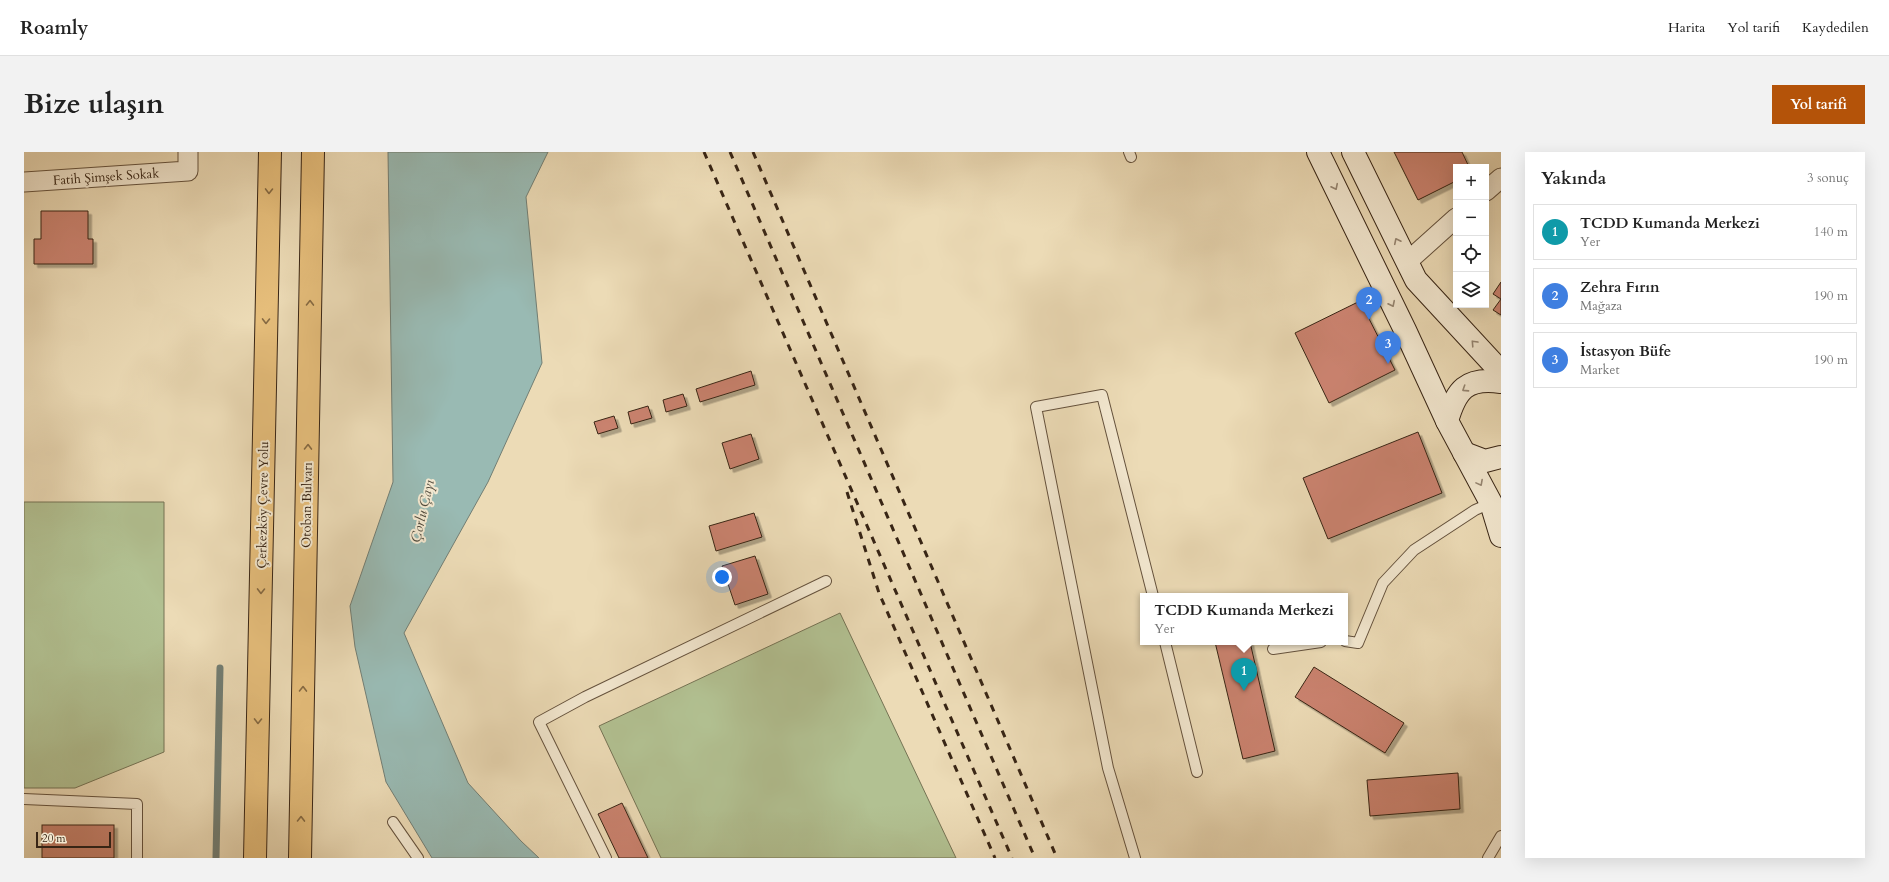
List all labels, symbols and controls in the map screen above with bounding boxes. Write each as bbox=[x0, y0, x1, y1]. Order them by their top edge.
text: Roamly bbox=[20, 15, 88, 41]
text: Harita bbox=[1668, 18, 1705, 37]
text: Yol tarifi bbox=[1727, 18, 1780, 37]
text: Kaydedilen bbox=[1802, 18, 1869, 37]
text: Bize ulaşın bbox=[24, 85, 164, 123]
button: Yol tarifi bbox=[1772, 85, 1865, 124]
street label: Fatih Şimşek Sokak bbox=[52, 164, 160, 190]
map controls bbox=[1453, 164, 1489, 308]
button: + bbox=[1453, 164, 1489, 200]
text: Yakında bbox=[1541, 167, 1606, 190]
text: 3 sonuç bbox=[1807, 169, 1849, 187]
one-way arrow bbox=[1330, 183, 1338, 190]
one-way arrow bbox=[265, 188, 273, 194]
button: − bbox=[1453, 200, 1489, 236]
text: TCDD Kumanda Merkezi bbox=[1580, 213, 1760, 233]
text: 1 bbox=[1552, 223, 1558, 241]
text: 140 m bbox=[1814, 223, 1848, 241]
text: Yer bbox=[1580, 233, 1600, 251]
button: locate bbox=[1453, 236, 1489, 272]
one-way arrow bbox=[1394, 238, 1402, 245]
button: layers bbox=[1453, 272, 1489, 308]
text: Zehra Fırın bbox=[1580, 277, 1660, 297]
pin: 2 bbox=[1356, 287, 1382, 320]
text: 2 bbox=[1552, 287, 1558, 305]
text: 190 m bbox=[1814, 287, 1848, 305]
text: Mağaza bbox=[1580, 297, 1622, 315]
one-way arrow bbox=[306, 300, 314, 306]
one-way arrow bbox=[1387, 300, 1395, 307]
one-way arrow bbox=[262, 318, 270, 324]
pin: 3 bbox=[1375, 331, 1401, 364]
one-way arrow bbox=[1472, 341, 1479, 348]
text: İstasyon Büfe bbox=[1580, 341, 1671, 361]
text: 3 bbox=[1552, 351, 1558, 369]
text: 190 m bbox=[1814, 351, 1848, 369]
text: Market bbox=[1580, 361, 1620, 379]
one-way arrow bbox=[1463, 384, 1470, 391]
street label: Çerkezköy Çevre Yolu bbox=[253, 441, 273, 569]
one-way arrow bbox=[303, 444, 312, 450]
street label: Otoban Bulvarı bbox=[297, 462, 317, 548]
water label: Çorlu Çayı bbox=[406, 478, 439, 544]
one-way arrow bbox=[1475, 479, 1483, 487]
your location bbox=[712, 567, 732, 587]
one-way arrow bbox=[256, 588, 265, 594]
popup bbox=[1140, 593, 1348, 645]
text: TCDD Kumanda Merkezi bbox=[1154, 600, 1334, 620]
text: Yer bbox=[1154, 620, 1174, 638]
pin: 1 bbox=[1231, 658, 1257, 691]
one-way arrow bbox=[299, 686, 307, 692]
one-way arrow bbox=[254, 718, 262, 724]
one-way arrow bbox=[296, 816, 305, 822]
scale bar bbox=[36, 830, 111, 849]
text: 20 m bbox=[42, 831, 66, 846]

